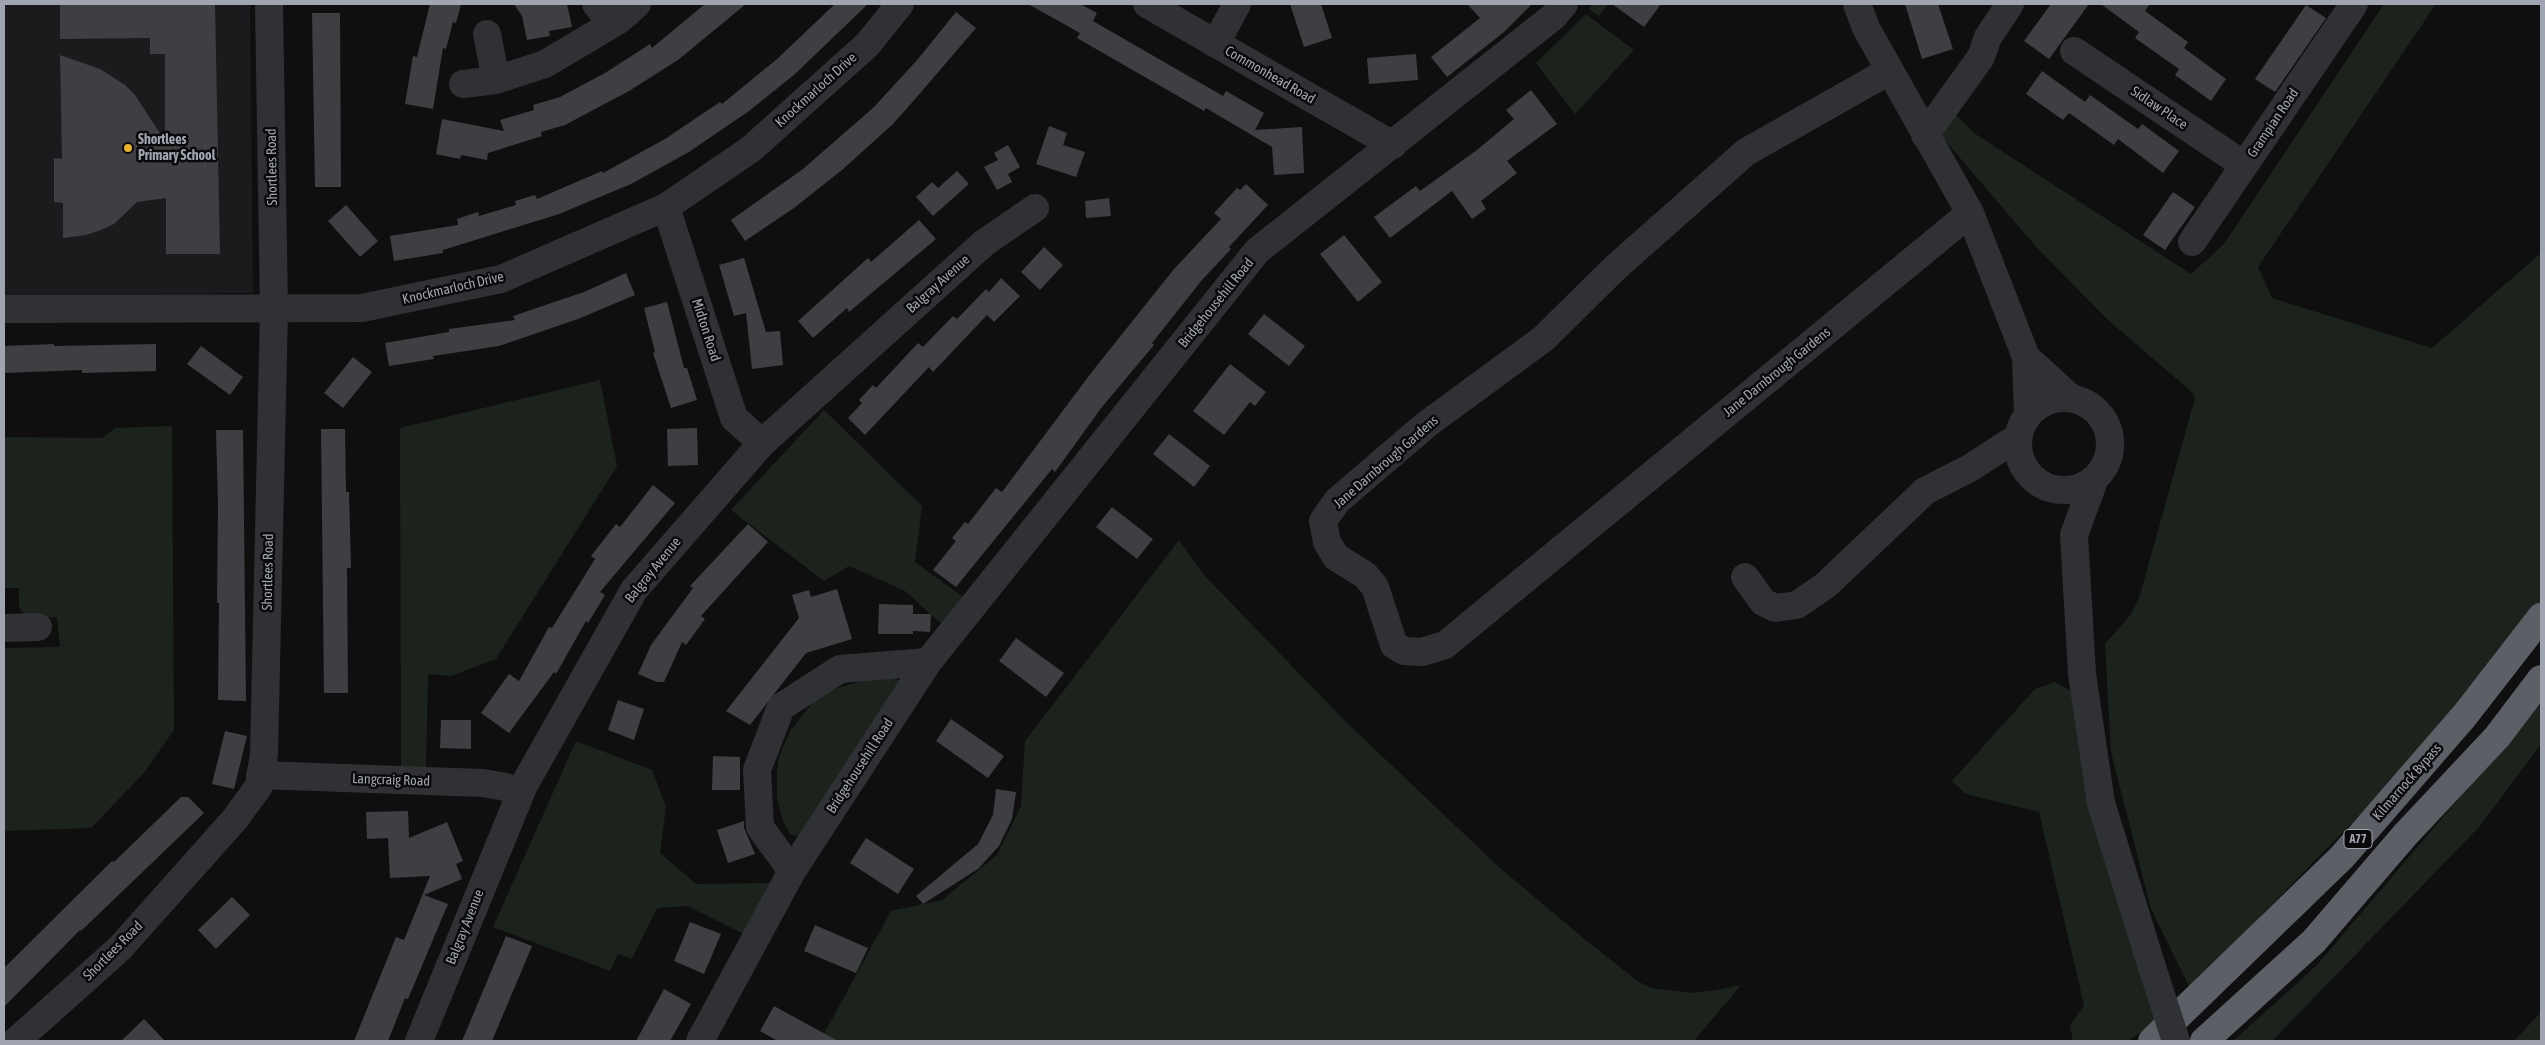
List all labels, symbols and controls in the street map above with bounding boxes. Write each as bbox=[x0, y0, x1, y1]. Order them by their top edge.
street label: Commonhead Road bbox=[1222, 42, 1318, 108]
street label: Knockmarloch Drive bbox=[772, 49, 860, 131]
street label: Sidlaw Place bbox=[2127, 83, 2191, 133]
street label: Grampian Road bbox=[2244, 85, 2302, 161]
street label: Shortlees Road bbox=[263, 128, 281, 206]
place label: Shortlees Primary School bbox=[138, 132, 215, 164]
marker: Shortlees Primary School bbox=[122, 142, 134, 154]
street label: Balgray Avenue bbox=[903, 251, 973, 317]
street label: Bridgehousehill Road bbox=[1175, 255, 1257, 351]
street label: Knockmarloch Drive bbox=[401, 268, 505, 308]
street label: Midton Road bbox=[688, 296, 724, 364]
street label: Jane Darnbrough Gardens bbox=[1720, 324, 1834, 420]
street label: Jane Darnbrough Gardens bbox=[1330, 412, 1442, 512]
street label: Shortlees Road bbox=[259, 533, 277, 611]
street label: Balgray Avenue bbox=[621, 534, 685, 606]
street label: Bridgehousehill Road bbox=[823, 715, 897, 817]
street label: Kilmarnock Bypass bbox=[2369, 740, 2445, 824]
street label: Langcraig Road bbox=[352, 770, 430, 790]
road number: A77 bbox=[2344, 830, 2372, 849]
street label: Balgray Avenue bbox=[442, 887, 488, 967]
street label: Shortlees Road bbox=[80, 918, 146, 984]

